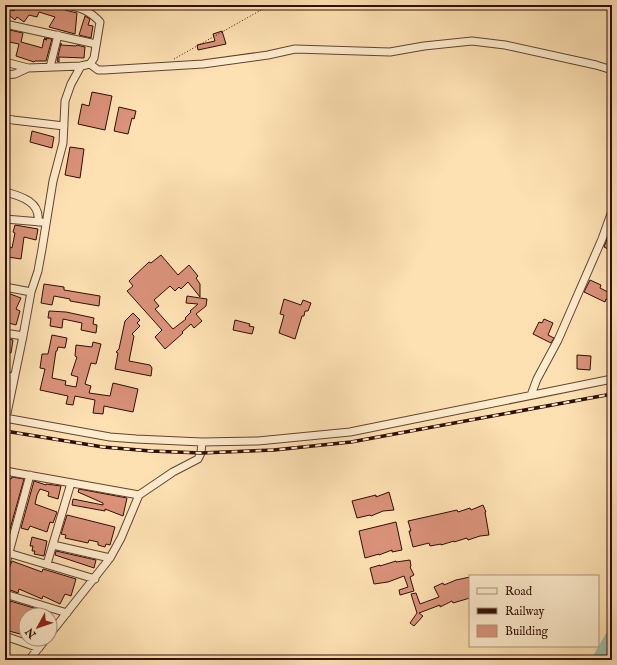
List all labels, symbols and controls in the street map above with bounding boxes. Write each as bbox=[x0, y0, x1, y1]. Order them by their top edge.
legend bbox=[469, 575, 599, 647]
text: Road bbox=[505, 584, 533, 599]
text: Railway bbox=[505, 604, 544, 619]
north arrow bbox=[18, 607, 58, 647]
text: N bbox=[22, 624, 40, 642]
text: Building bbox=[505, 624, 549, 639]

